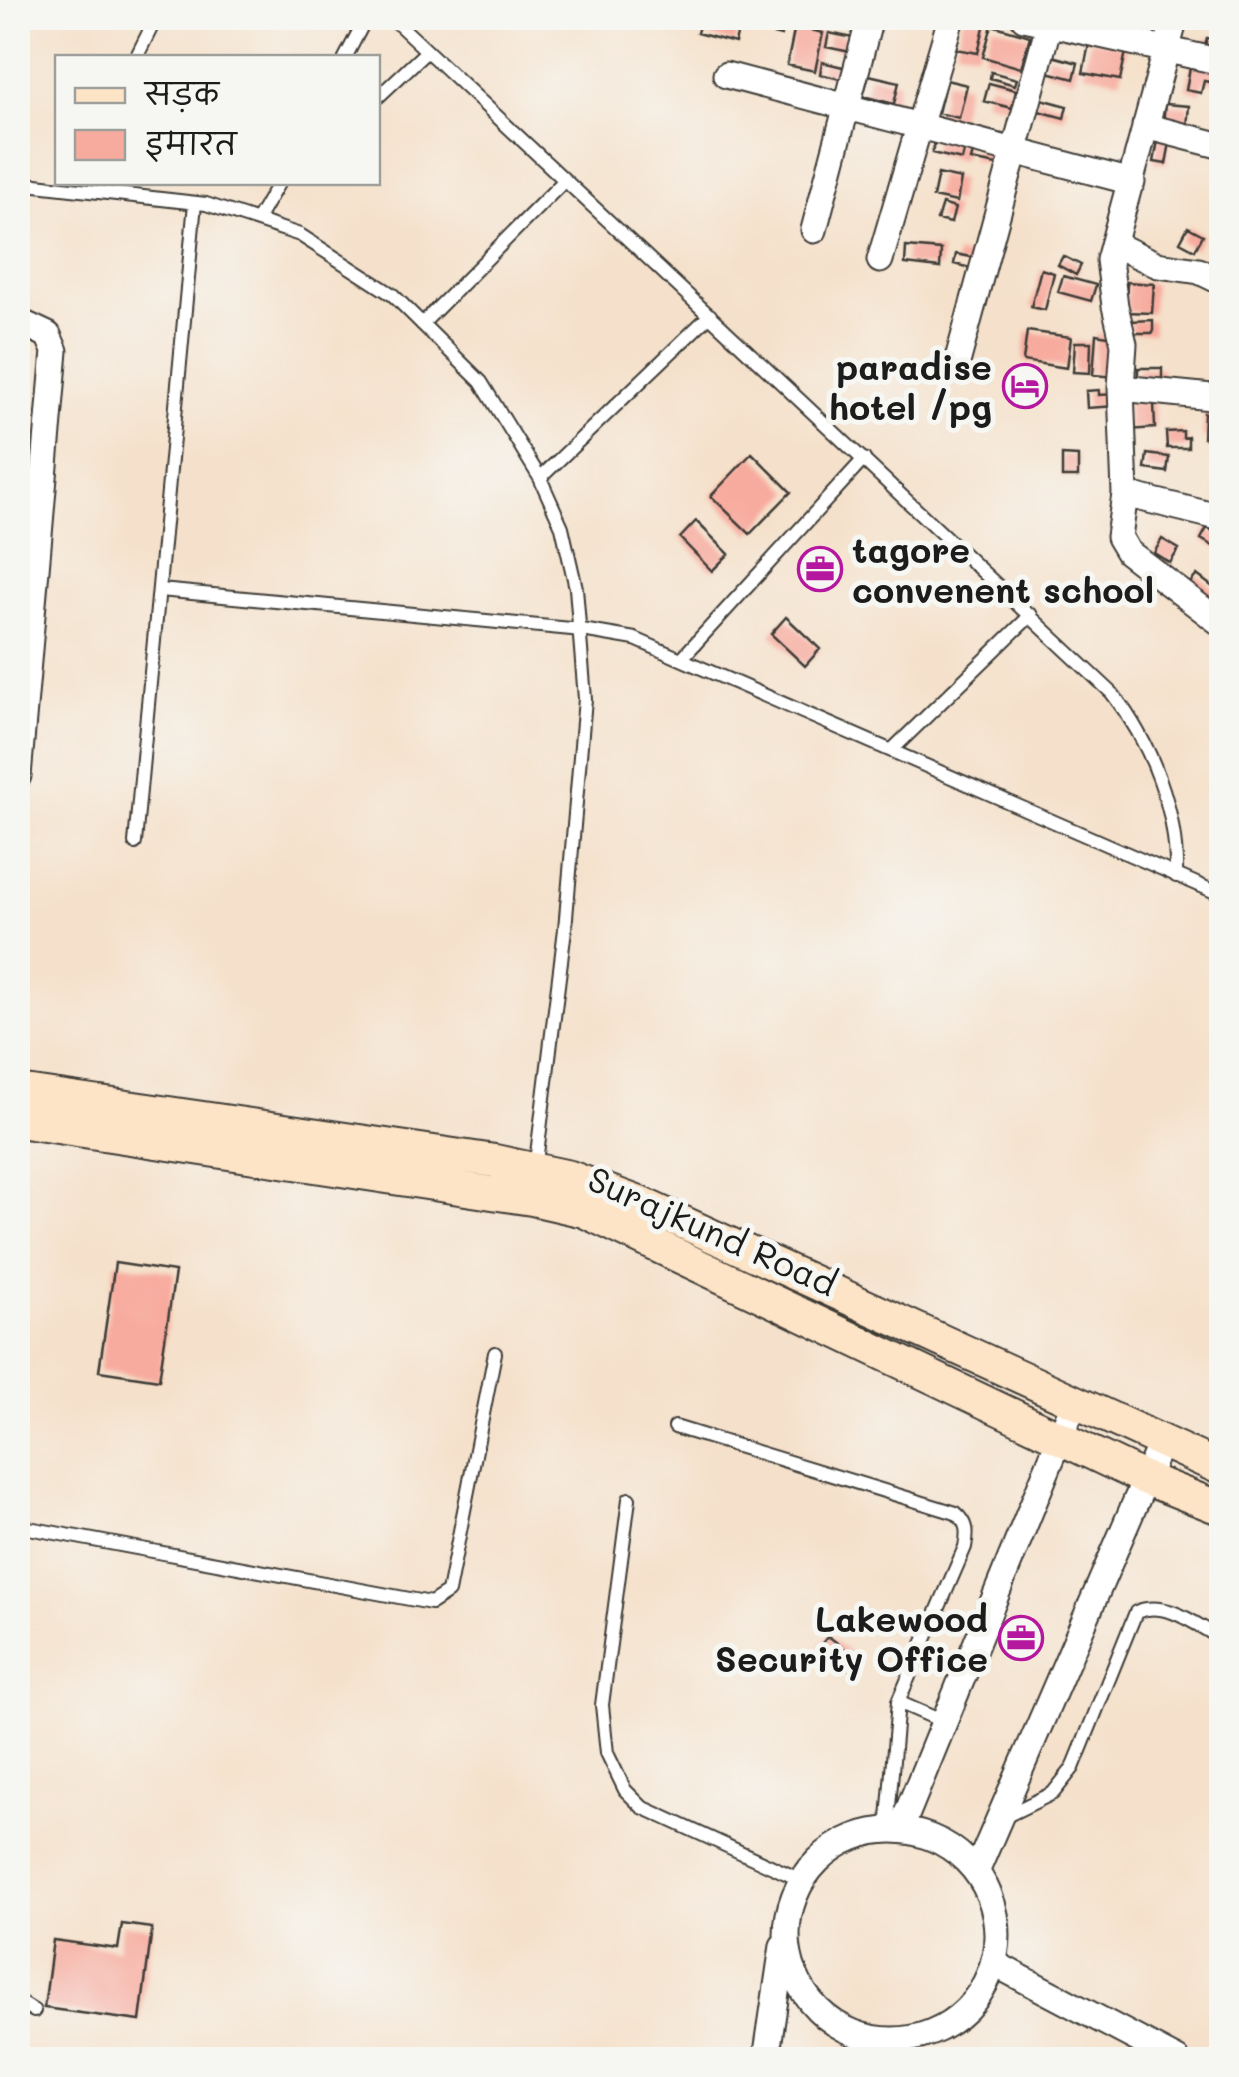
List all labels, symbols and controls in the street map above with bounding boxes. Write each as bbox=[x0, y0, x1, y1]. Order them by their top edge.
legend bbox=[55, 55, 380, 185]
text: सड़क bbox=[143, 73, 221, 113]
text: इमारत bbox=[145, 123, 238, 163]
place label: paradise hotel /pg bbox=[829, 343, 992, 429]
hotel icon: paradise hotel /pg bbox=[1002, 363, 1048, 409]
place label: tagore convenent school bbox=[852, 526, 1154, 612]
office icon: tagore convenent school bbox=[797, 546, 843, 592]
street label: Surajkund Road bbox=[581, 1155, 845, 1305]
place label: Lakewood Security Office bbox=[715, 1595, 988, 1681]
office icon: Lakewood Security Office bbox=[998, 1615, 1044, 1661]

